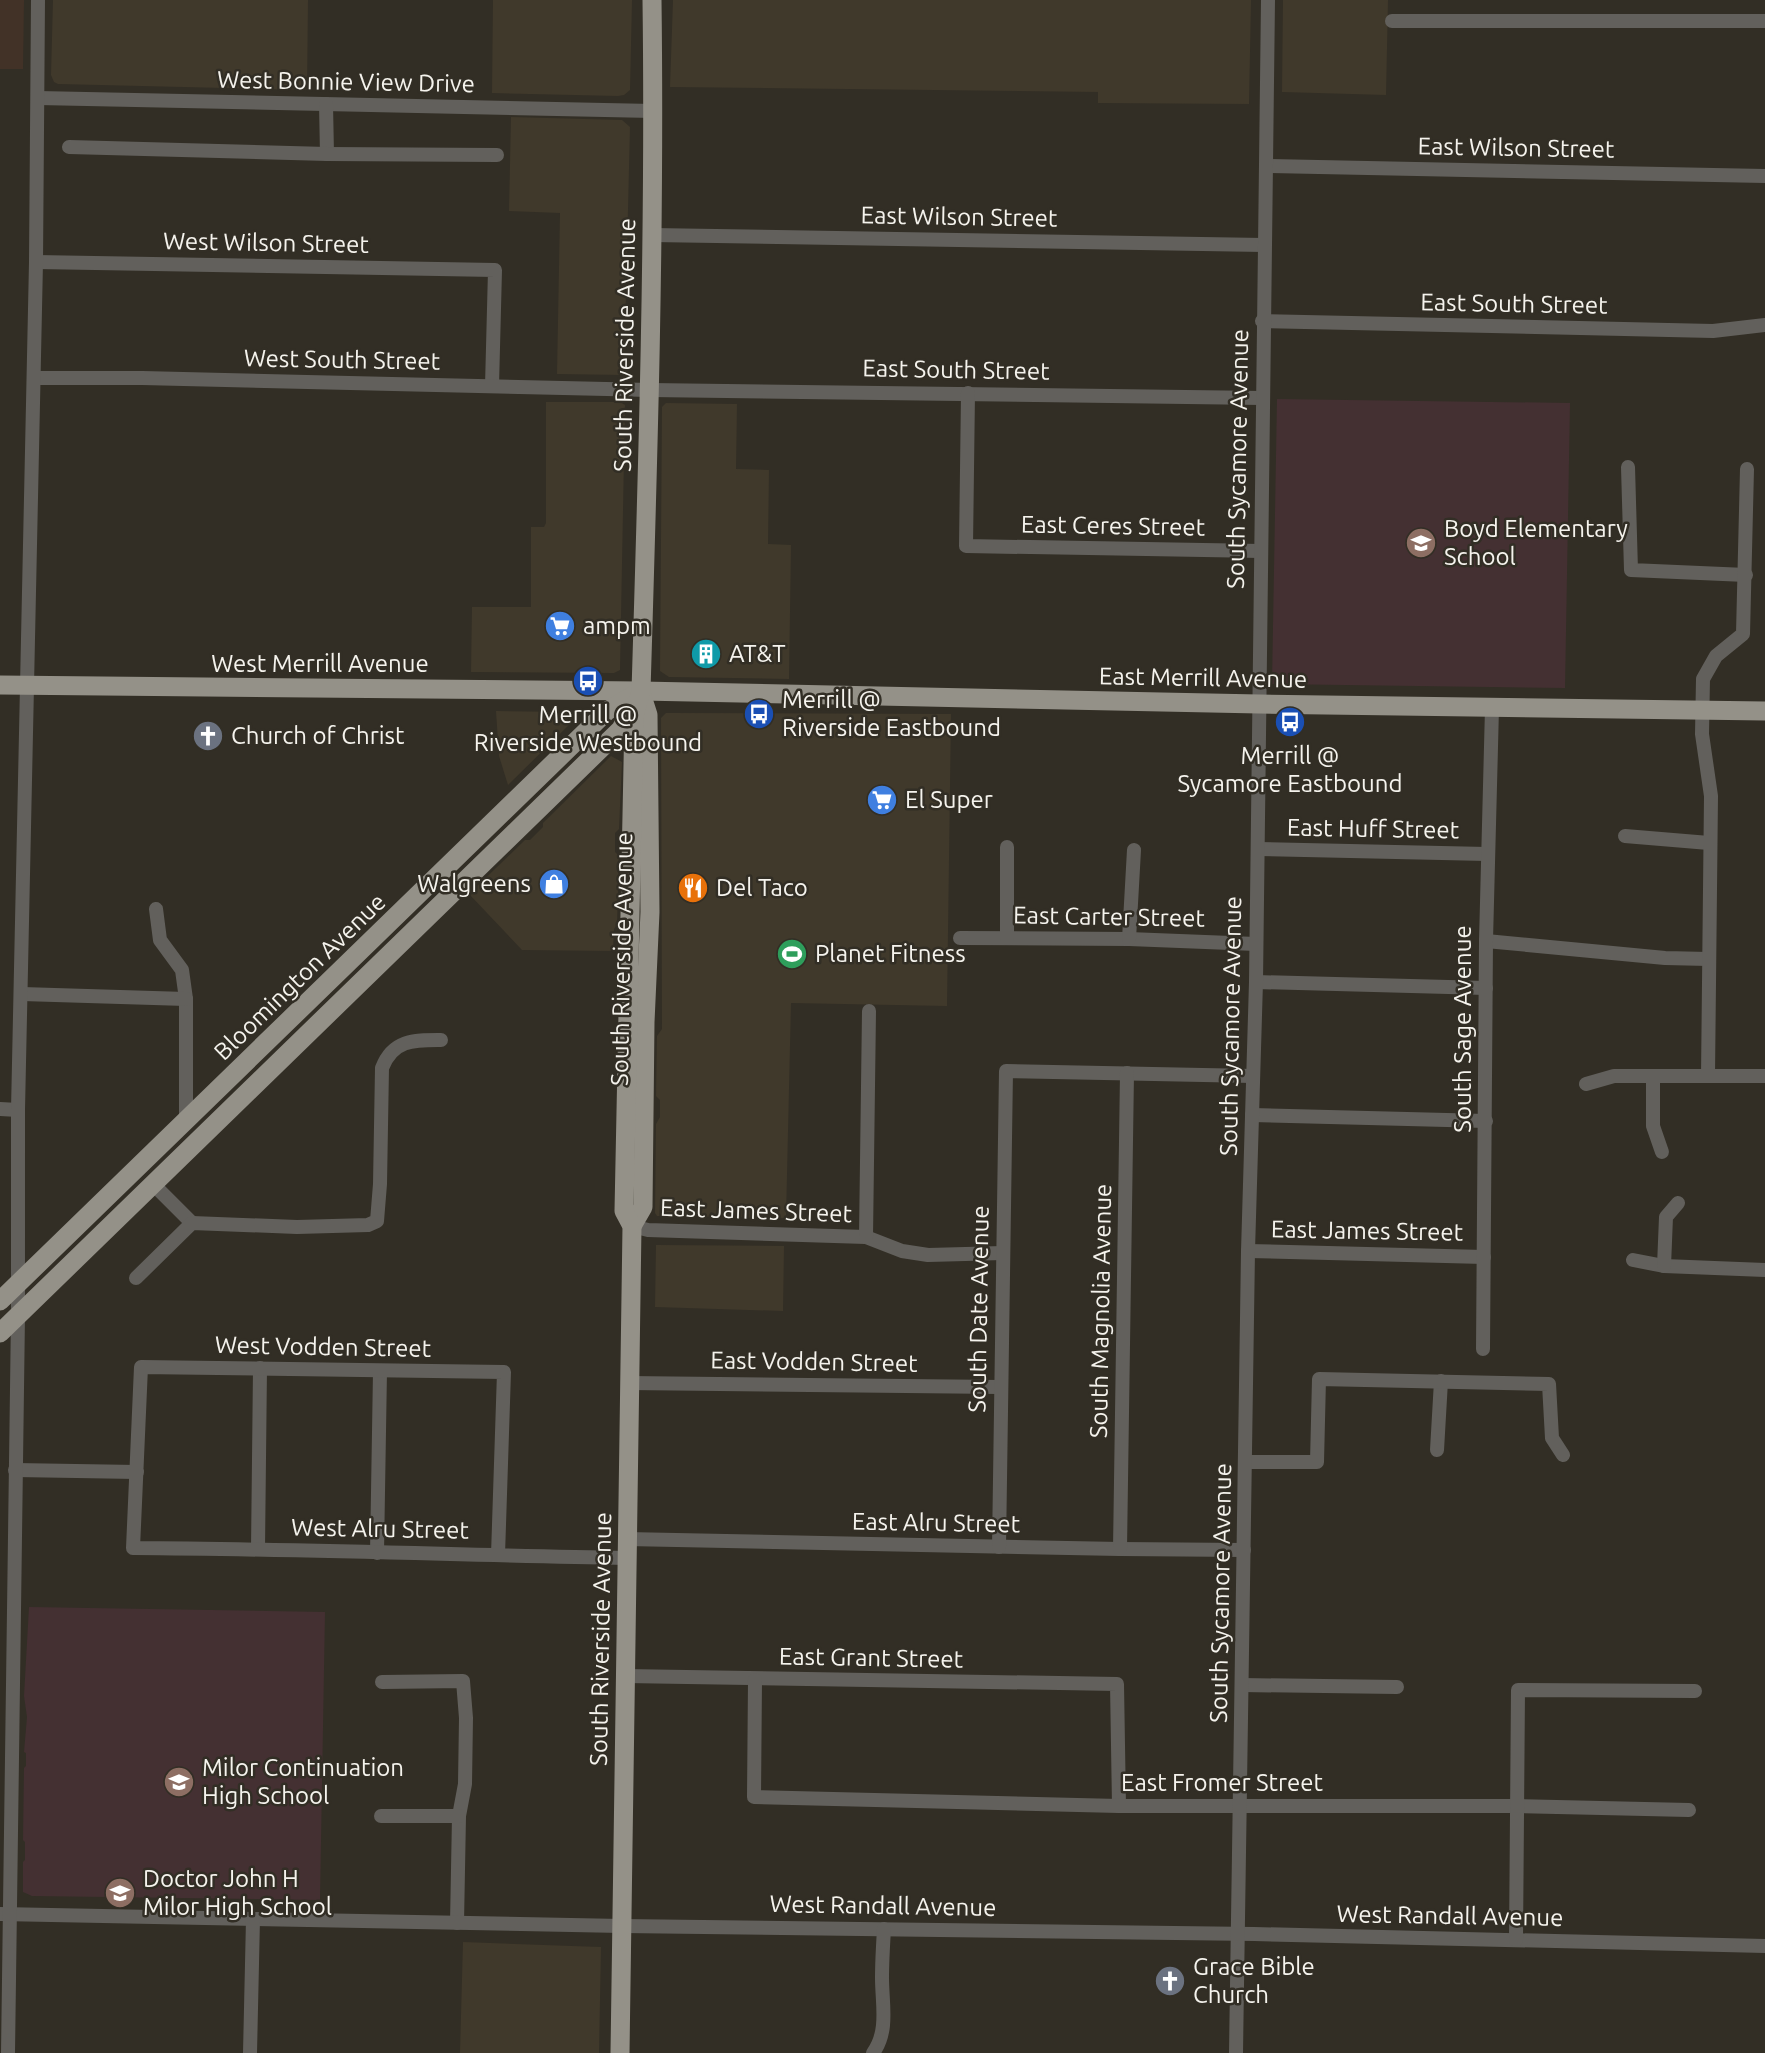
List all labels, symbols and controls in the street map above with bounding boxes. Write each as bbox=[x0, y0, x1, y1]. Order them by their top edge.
street label: West Bonnie View Drive bbox=[217, 66, 475, 97]
street label: East Wilson Street bbox=[1417, 132, 1615, 163]
street label: East Wilson Street bbox=[860, 201, 1058, 232]
street label: South Riverside Avenue bbox=[609, 218, 640, 472]
street label: West Wilson Street bbox=[163, 227, 370, 258]
street label: East South Street bbox=[1420, 288, 1608, 319]
street label: South Sycamore Avenue bbox=[1222, 329, 1253, 589]
street label: West South Street bbox=[244, 344, 441, 375]
street label: East South Street bbox=[862, 354, 1050, 385]
street label: East Ceres Street bbox=[1021, 510, 1206, 541]
place label: Boyd Elementary School bbox=[1444, 515, 1628, 570]
school or university icon: Boyd Elementary School bbox=[1404, 526, 1438, 560]
supermarket icon: ampm bbox=[543, 609, 577, 643]
place label: ampm bbox=[583, 612, 651, 639]
building icon: AT&T bbox=[689, 637, 723, 671]
place label: AT&T bbox=[729, 640, 786, 667]
street label: West Merrill Avenue bbox=[211, 650, 429, 677]
street label: East Merrill Avenue bbox=[1099, 662, 1307, 693]
bus stop icon: Merrill @ Riverside Westbound bbox=[571, 664, 605, 698]
place label: Merrill @ Riverside Eastbound bbox=[782, 686, 1001, 741]
bus stop icon: Merrill @ Riverside Eastbound bbox=[742, 697, 776, 731]
place label: Merrill @ Riverside Westbound bbox=[474, 701, 702, 756]
bus stop icon: Merrill @ Sycamore Eastbound bbox=[1273, 705, 1307, 739]
church icon: Church of Christ bbox=[191, 719, 225, 753]
place label: Church of Christ bbox=[231, 722, 405, 749]
place label: Merrill @ Sycamore Eastbound bbox=[1178, 742, 1402, 797]
supermarket icon: El Super bbox=[865, 783, 899, 817]
place label: El Super bbox=[905, 786, 993, 813]
street label: East Huff Street bbox=[1287, 813, 1460, 844]
street label: South Riverside Avenue bbox=[606, 832, 637, 1086]
shop icon: Walgreens bbox=[537, 867, 571, 901]
place label: Walgreens bbox=[417, 870, 531, 897]
restaurant icon: Del Taco bbox=[676, 871, 710, 905]
place label: Del Taco bbox=[716, 874, 808, 901]
street label: Bloomington Avenue bbox=[209, 888, 391, 1065]
street label: South Sycamore Avenue bbox=[1215, 896, 1246, 1156]
street label: East Carter Street bbox=[1013, 901, 1206, 932]
street label: South Sage Avenue bbox=[1449, 925, 1476, 1133]
sports icon: Planet Fitness bbox=[775, 937, 809, 971]
place label: Planet Fitness bbox=[815, 940, 966, 967]
street label: South Magnolia Avenue bbox=[1085, 1184, 1116, 1438]
street label: East James Street bbox=[660, 1194, 853, 1227]
street label: South Date Avenue bbox=[963, 1205, 994, 1413]
street label: East James Street bbox=[1271, 1215, 1464, 1246]
street label: West Vodden Street bbox=[215, 1331, 432, 1362]
street label: East Vodden Street bbox=[710, 1346, 918, 1377]
street label: South Sycamore Avenue bbox=[1205, 1463, 1236, 1723]
street label: East Alru Street bbox=[852, 1508, 1021, 1537]
street label: South Riverside Avenue bbox=[585, 1512, 616, 1766]
street label: West Alru Street bbox=[291, 1513, 470, 1544]
street label: East Grant Street bbox=[779, 1642, 964, 1673]
place label: Milor Continuation High School bbox=[202, 1754, 404, 1809]
school or university icon: Milor Continuation High School bbox=[162, 1765, 196, 1799]
street label: East Fromer Street bbox=[1121, 1769, 1324, 1796]
place label: Doctor John H Milor High School bbox=[143, 1865, 332, 1920]
school or university icon: Doctor John H Milor High School bbox=[103, 1876, 137, 1910]
street label: West Randall Avenue bbox=[769, 1890, 997, 1921]
street label: West Randall Avenue bbox=[1336, 1900, 1564, 1931]
place label: Grace Bible Church bbox=[1193, 1953, 1315, 2008]
church icon: Grace Bible Church bbox=[1153, 1964, 1187, 1998]

